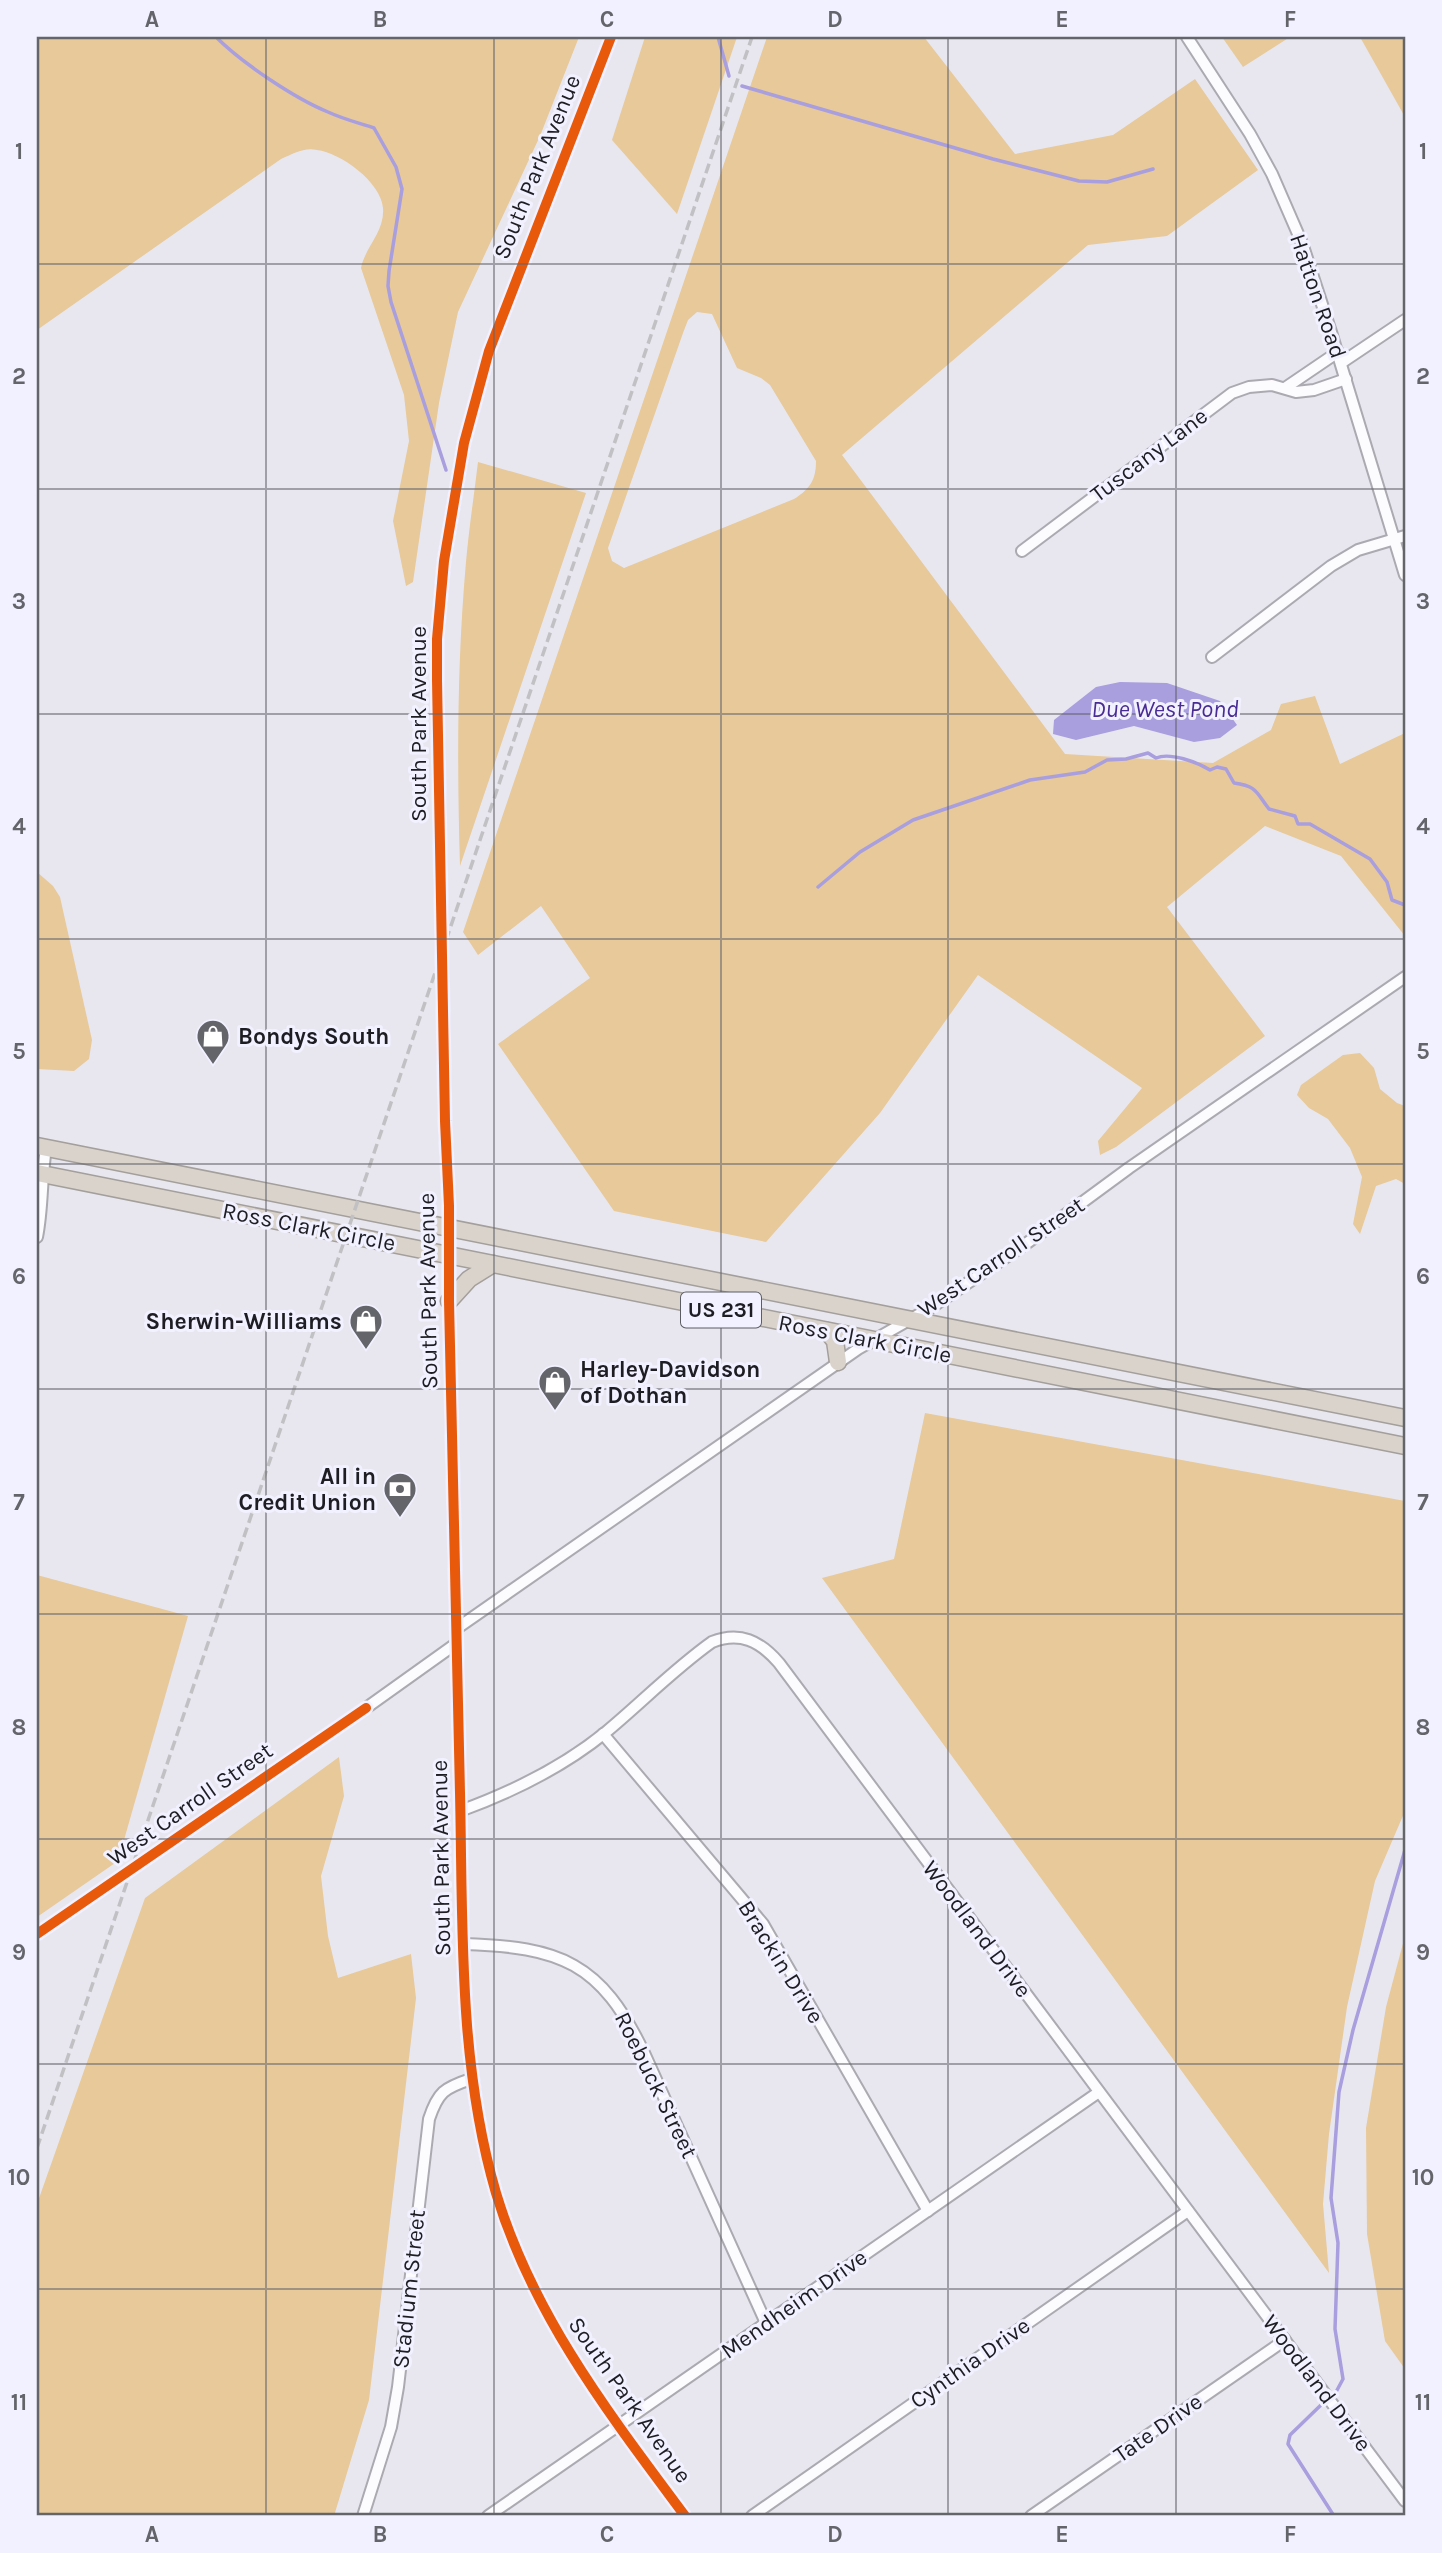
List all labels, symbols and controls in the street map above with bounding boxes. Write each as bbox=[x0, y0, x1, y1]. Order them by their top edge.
text: A bbox=[145, 6, 159, 33]
text: B bbox=[373, 6, 387, 33]
text: C bbox=[600, 6, 614, 33]
text: D bbox=[827, 6, 843, 33]
text: E bbox=[1055, 6, 1069, 33]
text: F bbox=[1284, 6, 1296, 33]
street label: South Park Avenue bbox=[488, 71, 586, 263]
text: 1 bbox=[15, 138, 23, 165]
text: 1 bbox=[1419, 138, 1427, 165]
street label: Hatton Road bbox=[1284, 230, 1352, 362]
text: 2 bbox=[12, 363, 26, 390]
text: 2 bbox=[1416, 363, 1430, 390]
street label: Tuscany Lane bbox=[1085, 402, 1213, 508]
text: 3 bbox=[12, 588, 26, 615]
text: 3 bbox=[1416, 588, 1430, 615]
street label: South Park Avenue bbox=[405, 626, 432, 822]
water label: Due West Pond bbox=[1091, 695, 1239, 723]
text: 4 bbox=[12, 813, 26, 840]
text: 4 bbox=[1416, 813, 1430, 840]
shop icon: Bondys South bbox=[194, 1017, 232, 1066]
place label: Bondys South bbox=[238, 1023, 389, 1050]
text: 5 bbox=[12, 1038, 26, 1065]
text: 5 bbox=[1416, 1038, 1430, 1065]
street label: West Carroll Street bbox=[913, 1191, 1090, 1323]
street label: South Park Avenue bbox=[413, 1193, 443, 1389]
street label: Ross Clark Circle bbox=[220, 1197, 398, 1257]
text: 6 bbox=[12, 1263, 26, 1290]
text: 6 bbox=[1416, 1263, 1430, 1290]
road number: US 231 bbox=[681, 1292, 761, 1328]
shop icon: Sherwin-Williams bbox=[347, 1302, 385, 1351]
place label: Sherwin-Williams bbox=[146, 1308, 342, 1335]
street label: Ross Clark Circle bbox=[776, 1309, 954, 1369]
place label: Harley-Davidson of Dothan bbox=[580, 1356, 760, 1409]
shop icon: Harley-Davidson of Dothan bbox=[536, 1363, 574, 1412]
place label: All in Credit Union bbox=[239, 1463, 376, 1516]
bank icon: All in Credit Union bbox=[381, 1470, 419, 1519]
text: 7 bbox=[13, 1489, 25, 1516]
text: 7 bbox=[1417, 1489, 1429, 1516]
text: 8 bbox=[12, 1714, 26, 1741]
text: 8 bbox=[1416, 1714, 1430, 1741]
street label: West Carroll Street bbox=[102, 1737, 278, 1871]
street label: South Park Avenue bbox=[426, 1760, 456, 1956]
street label: Woodland Drive bbox=[917, 1855, 1037, 2003]
street label: Brackin Drive bbox=[732, 1895, 830, 2029]
text: 9 bbox=[12, 1939, 26, 1966]
text: 9 bbox=[1416, 1939, 1430, 1966]
street label: Roebuck Street bbox=[609, 2007, 703, 2163]
text: 10 bbox=[8, 2164, 30, 2191]
text: 10 bbox=[1412, 2164, 1434, 2191]
street label: Stadium Street bbox=[387, 2208, 431, 2370]
street label: Mendheim Drive bbox=[716, 2244, 872, 2364]
street label: Woodland Drive bbox=[1257, 2309, 1377, 2457]
street label: South Park Avenue bbox=[563, 2312, 697, 2488]
street label: Cynthia Drive bbox=[905, 2312, 1035, 2414]
street label: Tate Drive bbox=[1109, 2388, 1207, 2468]
text: 11 bbox=[11, 2389, 27, 2416]
text: 11 bbox=[1415, 2389, 1431, 2416]
text: A bbox=[145, 2521, 159, 2548]
text: B bbox=[373, 2521, 387, 2548]
text: C bbox=[600, 2521, 614, 2548]
text: D bbox=[827, 2521, 843, 2548]
text: E bbox=[1055, 2521, 1069, 2548]
text: F bbox=[1284, 2521, 1296, 2548]

